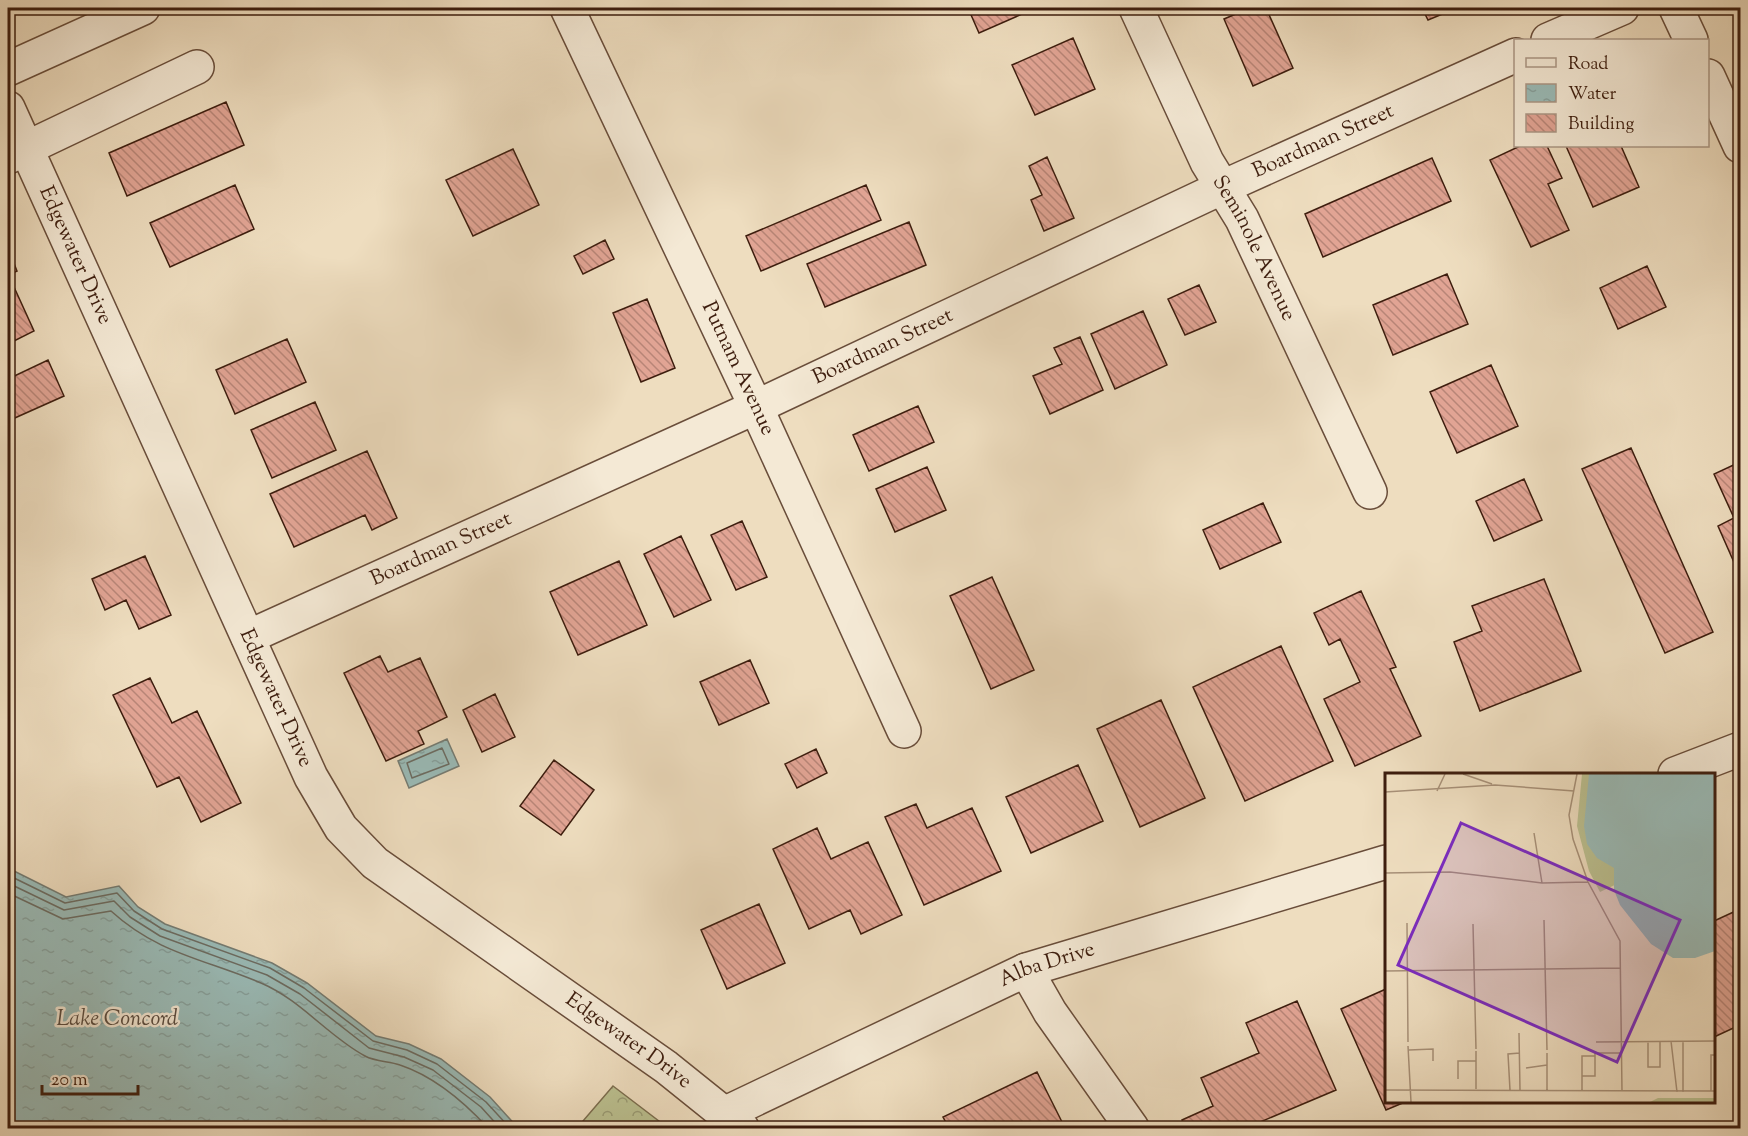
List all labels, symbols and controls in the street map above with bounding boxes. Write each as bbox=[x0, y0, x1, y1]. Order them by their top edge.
legend bbox=[1514, 39, 1709, 147]
text: Road bbox=[1568, 52, 1608, 78]
text: Water bbox=[1568, 82, 1617, 108]
street label: Boardman Street bbox=[1248, 97, 1399, 187]
text: Building bbox=[1568, 112, 1634, 138]
street label: Seminole Avenue bbox=[1204, 170, 1303, 326]
street label: Edgewater Drive bbox=[30, 181, 119, 330]
street label: Putnam Avenue bbox=[693, 297, 782, 441]
street label: Boardman Street bbox=[808, 301, 958, 393]
street label: Boardman Street bbox=[366, 505, 517, 595]
street label: Edgewater Drive bbox=[231, 624, 320, 772]
inset map bbox=[1385, 773, 1715, 1103]
street label: Alba Drive bbox=[994, 935, 1099, 996]
street label: Edgewater Drive bbox=[559, 986, 698, 1097]
water label: Lake Concord bbox=[56, 1004, 178, 1036]
scale bar bbox=[42, 1058, 138, 1096]
text: 20 m bbox=[51, 1068, 88, 1094]

